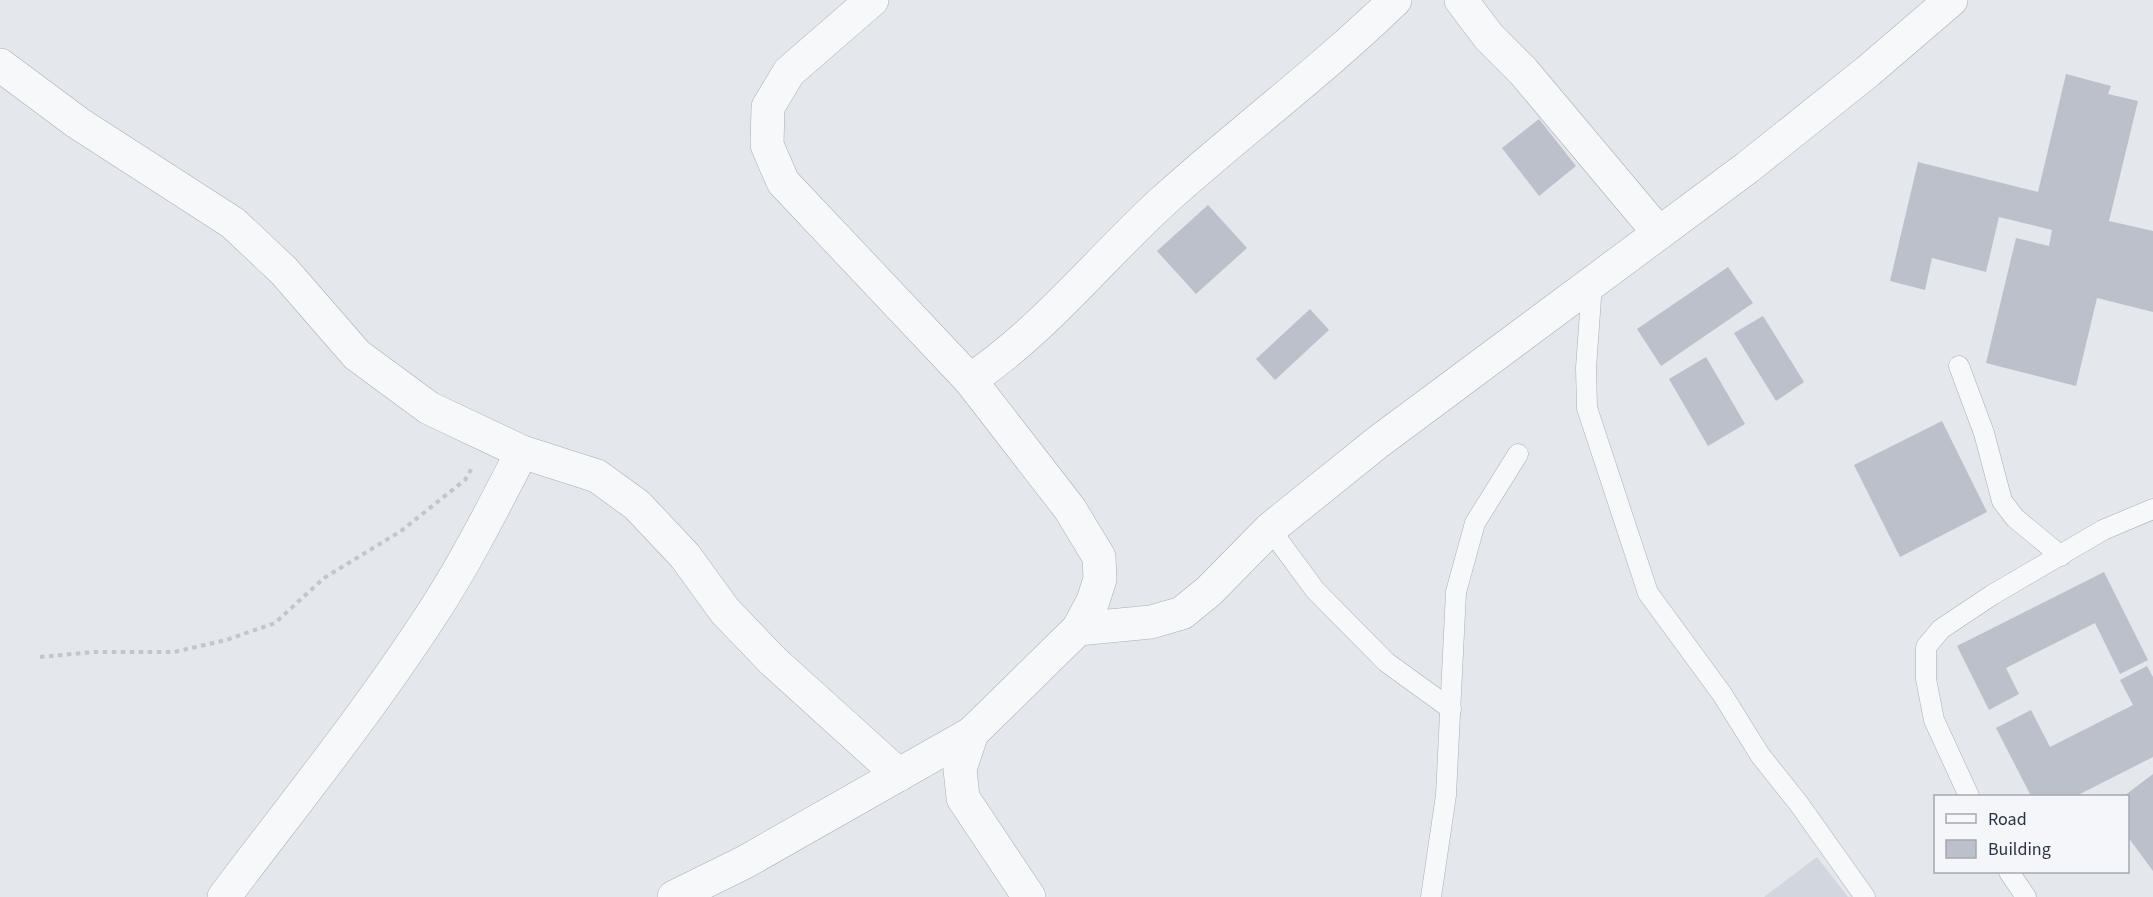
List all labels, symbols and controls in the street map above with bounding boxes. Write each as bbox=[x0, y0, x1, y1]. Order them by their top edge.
legend bbox=[1934, 795, 2129, 873]
text: Road bbox=[1988, 807, 2027, 832]
text: Building bbox=[1988, 837, 2051, 862]

